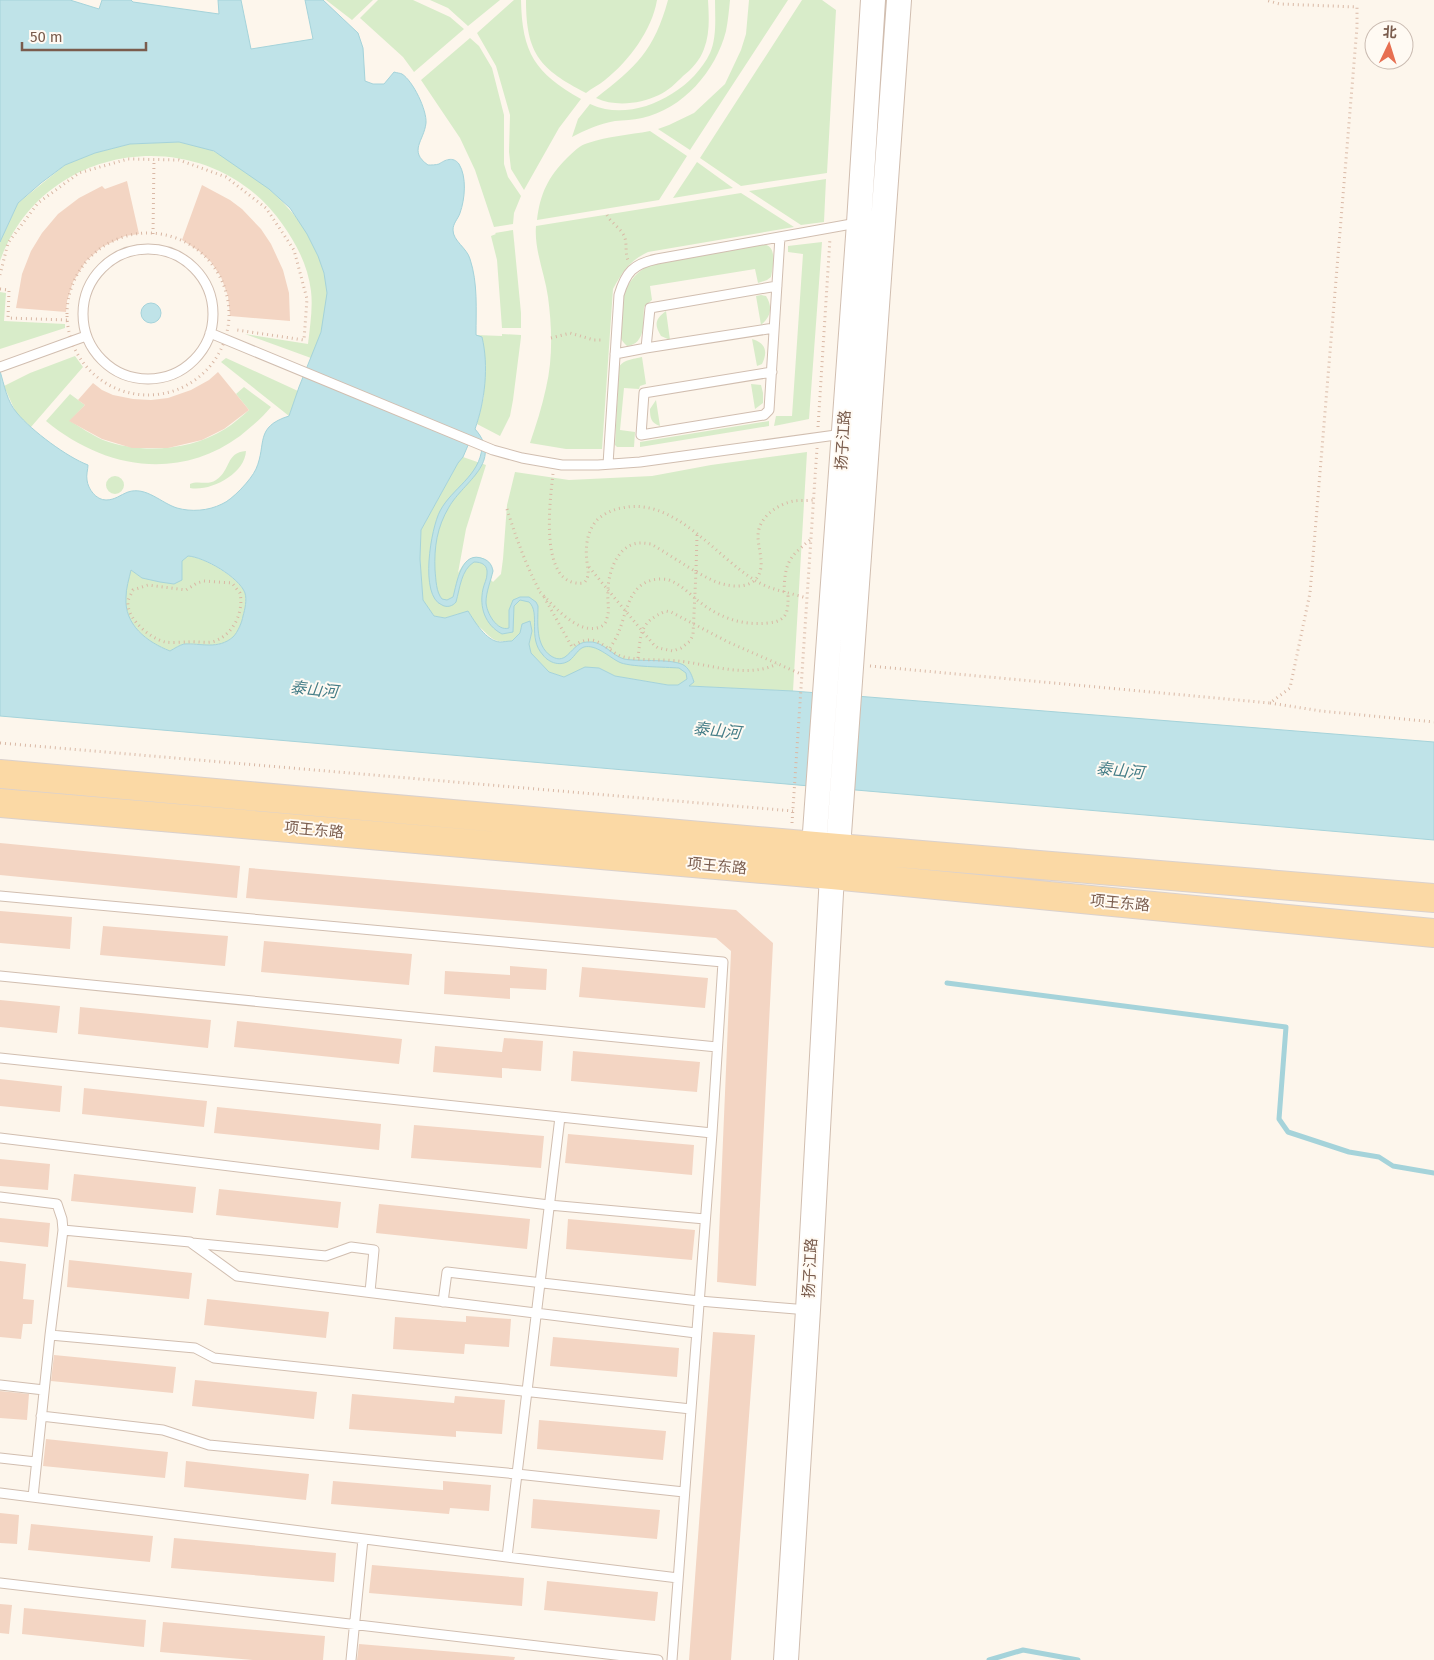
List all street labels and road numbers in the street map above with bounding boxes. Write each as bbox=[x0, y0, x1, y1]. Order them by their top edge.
street label: 扬子江路 bbox=[832, 409, 854, 471]
street label: 项王东路 bbox=[283, 818, 345, 842]
street label: 项王东路 bbox=[686, 854, 748, 878]
street label: 项王东路 bbox=[1089, 891, 1151, 915]
street label: 扬子江路 bbox=[799, 1238, 821, 1298]

